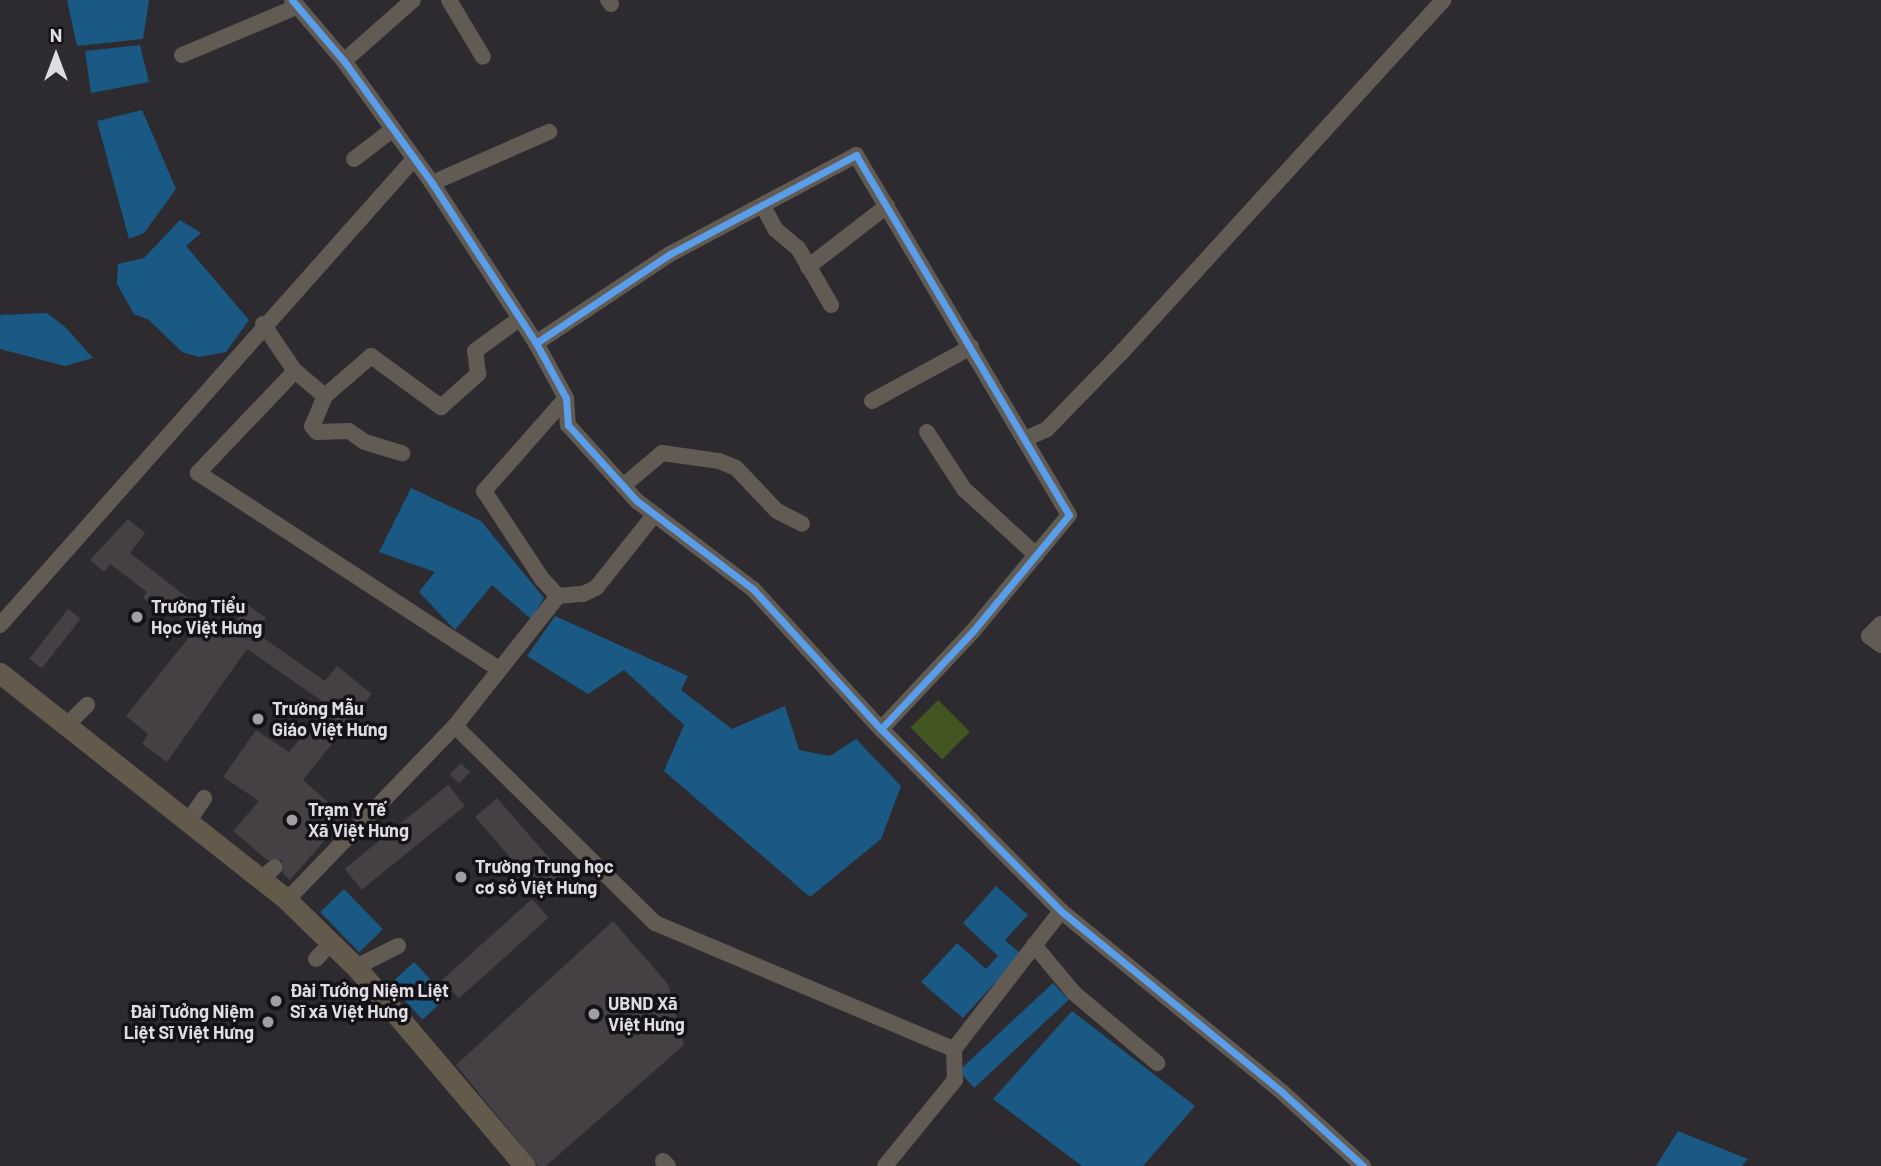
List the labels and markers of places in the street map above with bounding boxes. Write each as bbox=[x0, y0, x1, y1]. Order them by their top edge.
place label: Trường Tiểu Học Việt Hưng bbox=[151, 596, 262, 638]
marker: Trường Tiểu Học Việt Hưng bbox=[129, 609, 145, 625]
place label: Trường Mẫu Giáo Việt Hưng bbox=[272, 698, 387, 740]
marker: Trường Mẫu Giáo Việt Hưng bbox=[250, 711, 266, 727]
place label: Trạm Y Tế Xã Việt Hưng bbox=[308, 799, 409, 842]
marker: Trạm Y Tế Xã Việt Hưng bbox=[282, 810, 302, 830]
place label: Trường Trung học cơ sở Việt Hưng bbox=[475, 856, 614, 898]
marker: Trường Trung học cơ sở Việt Hưng bbox=[453, 869, 469, 885]
place label: Đài Tưởng Niệm Liệt Sĩ xã Việt Hưng bbox=[290, 980, 449, 1023]
marker: Đài Tưởng Niệm Liệt Sĩ xã Việt Hưng bbox=[268, 993, 284, 1009]
place label: UBND Xã Việt Hưng bbox=[608, 993, 685, 1036]
place label: Đài Tưởng Niệm Liệt Sĩ Việt Hưng bbox=[124, 1001, 254, 1044]
marker: UBND Xã Việt Hưng bbox=[586, 1006, 602, 1022]
marker: Đài Tưởng Niệm Liệt Sĩ Việt Hưng bbox=[260, 1014, 276, 1030]

